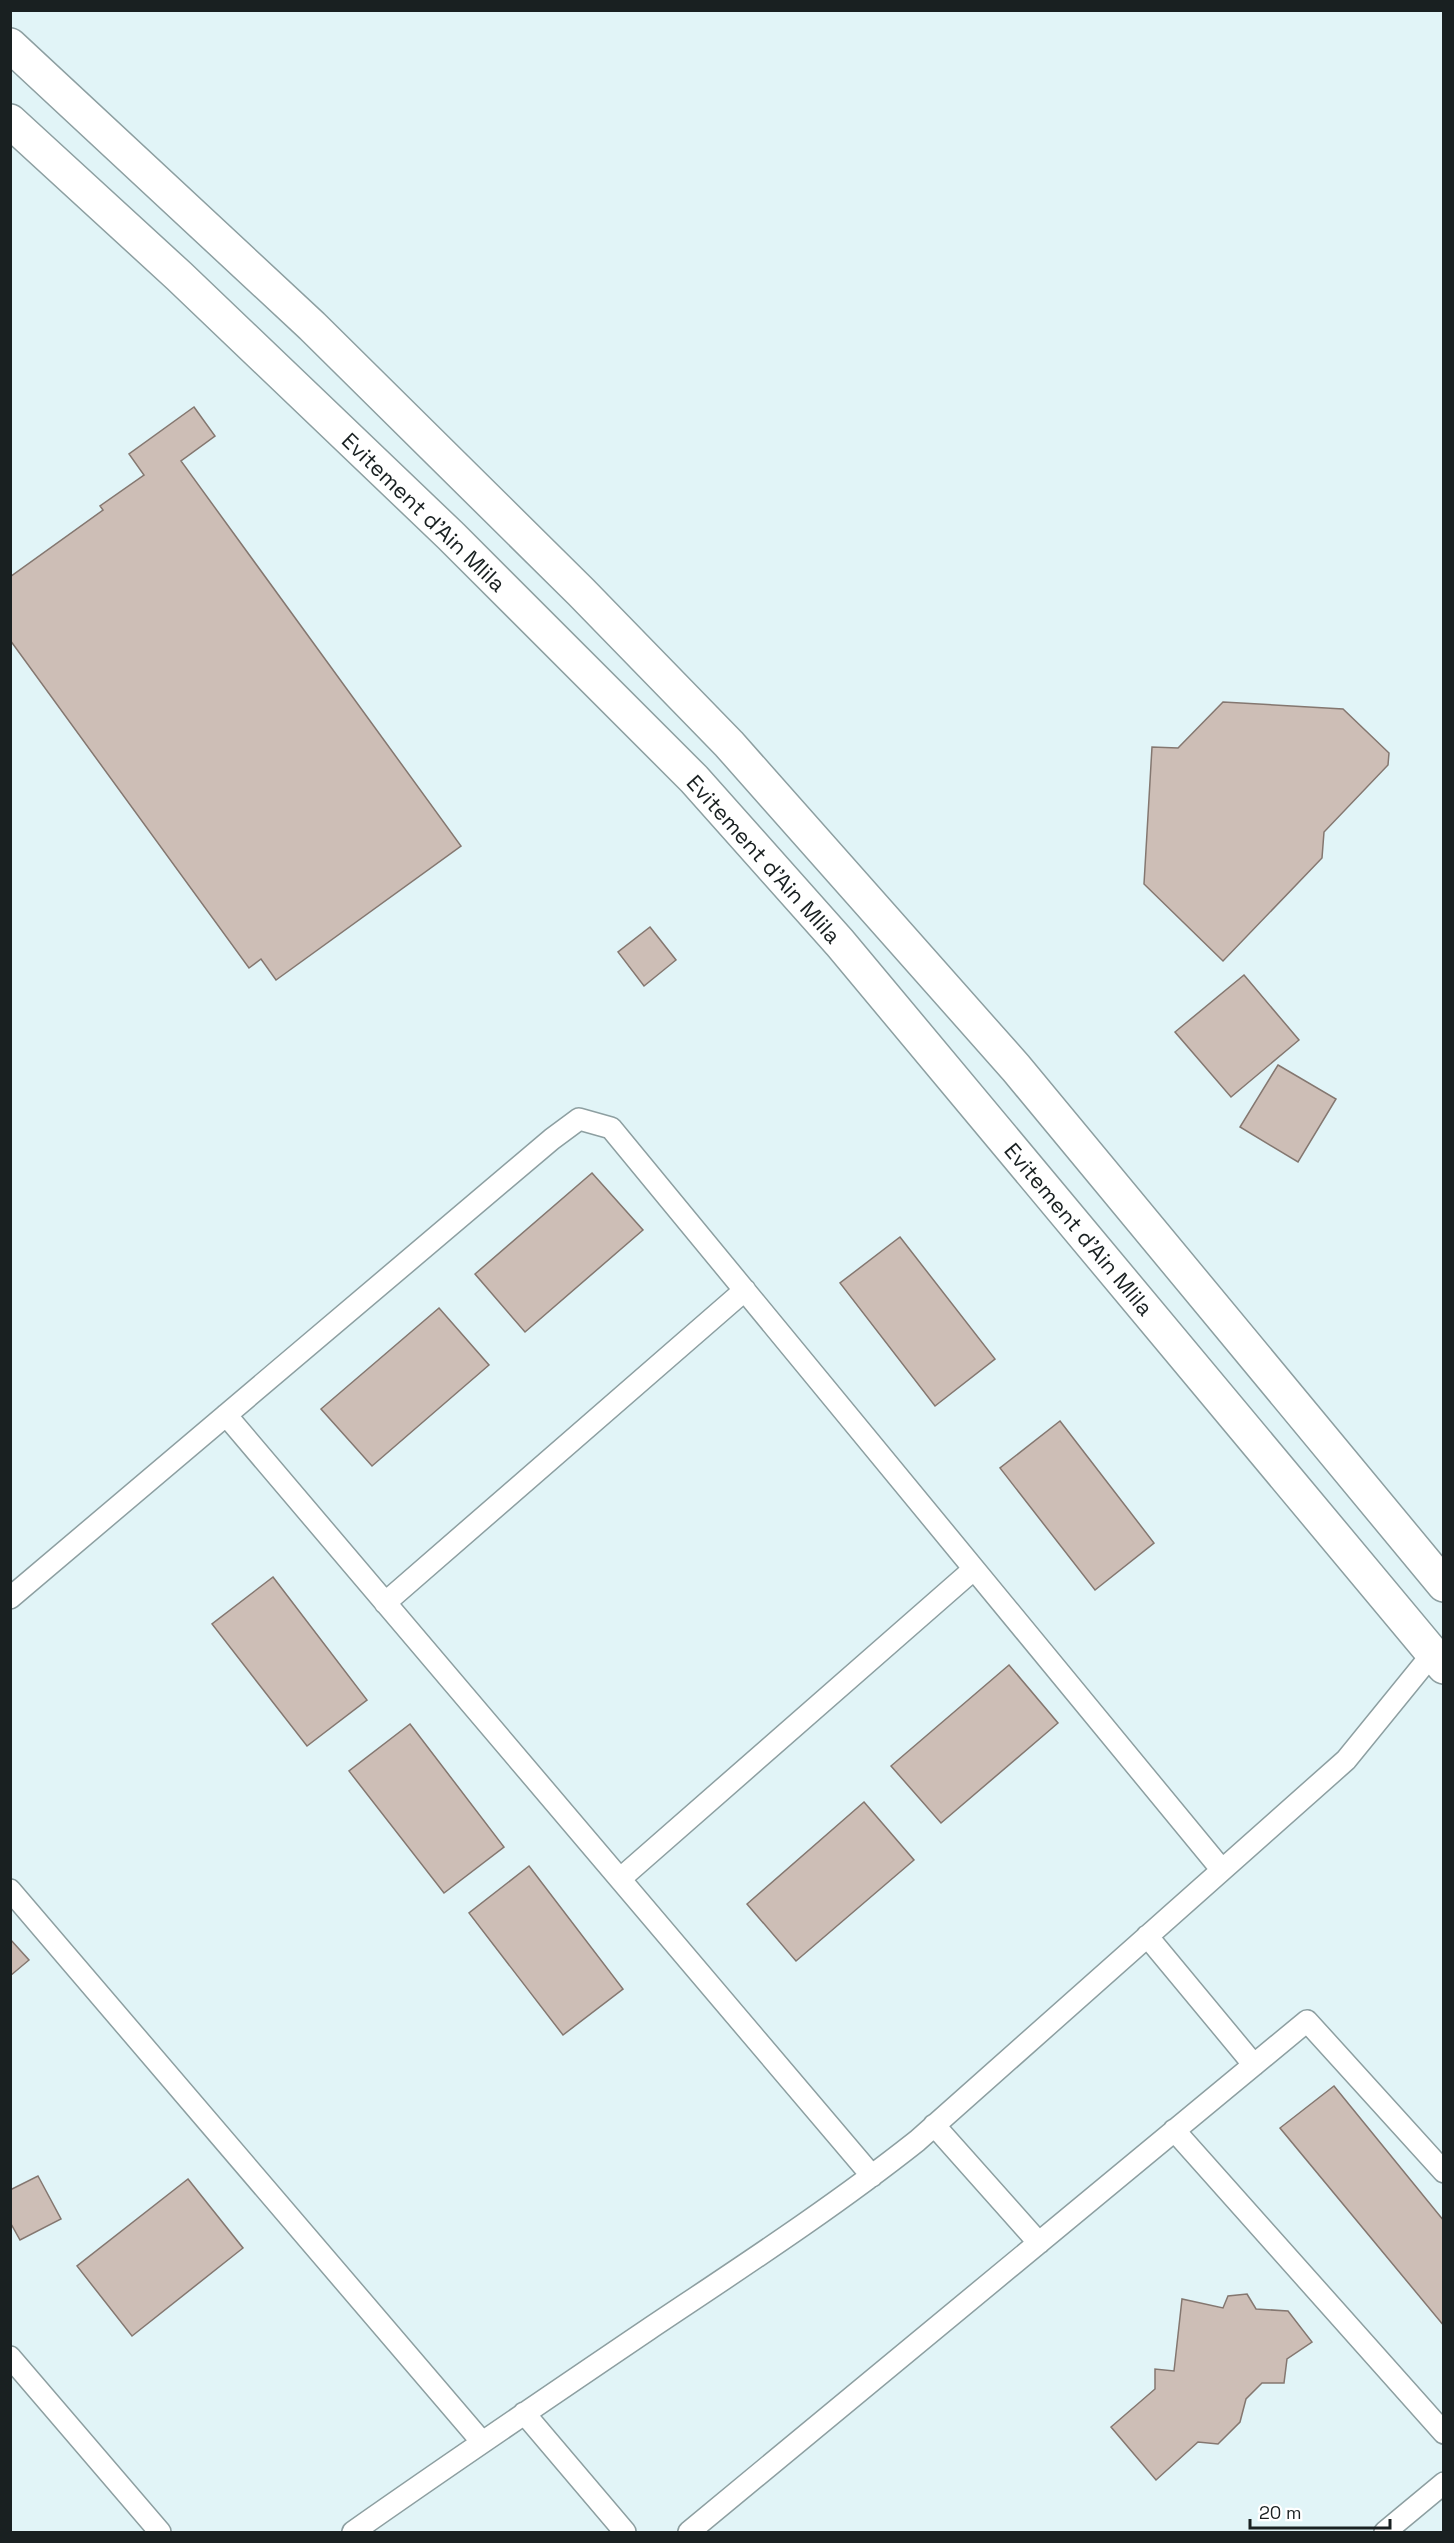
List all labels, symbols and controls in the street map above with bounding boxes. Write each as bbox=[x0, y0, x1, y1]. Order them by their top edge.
street label: Evitement d'Ain Mlila bbox=[336, 426, 512, 598]
street label: Evitement d'Ain Mlila bbox=[681, 769, 847, 949]
street label: Evitement d'Ain Mlila bbox=[998, 1137, 1160, 1321]
scale bar bbox=[1250, 2492, 1390, 2530]
text: 20 m bbox=[1259, 2501, 1302, 2524]

